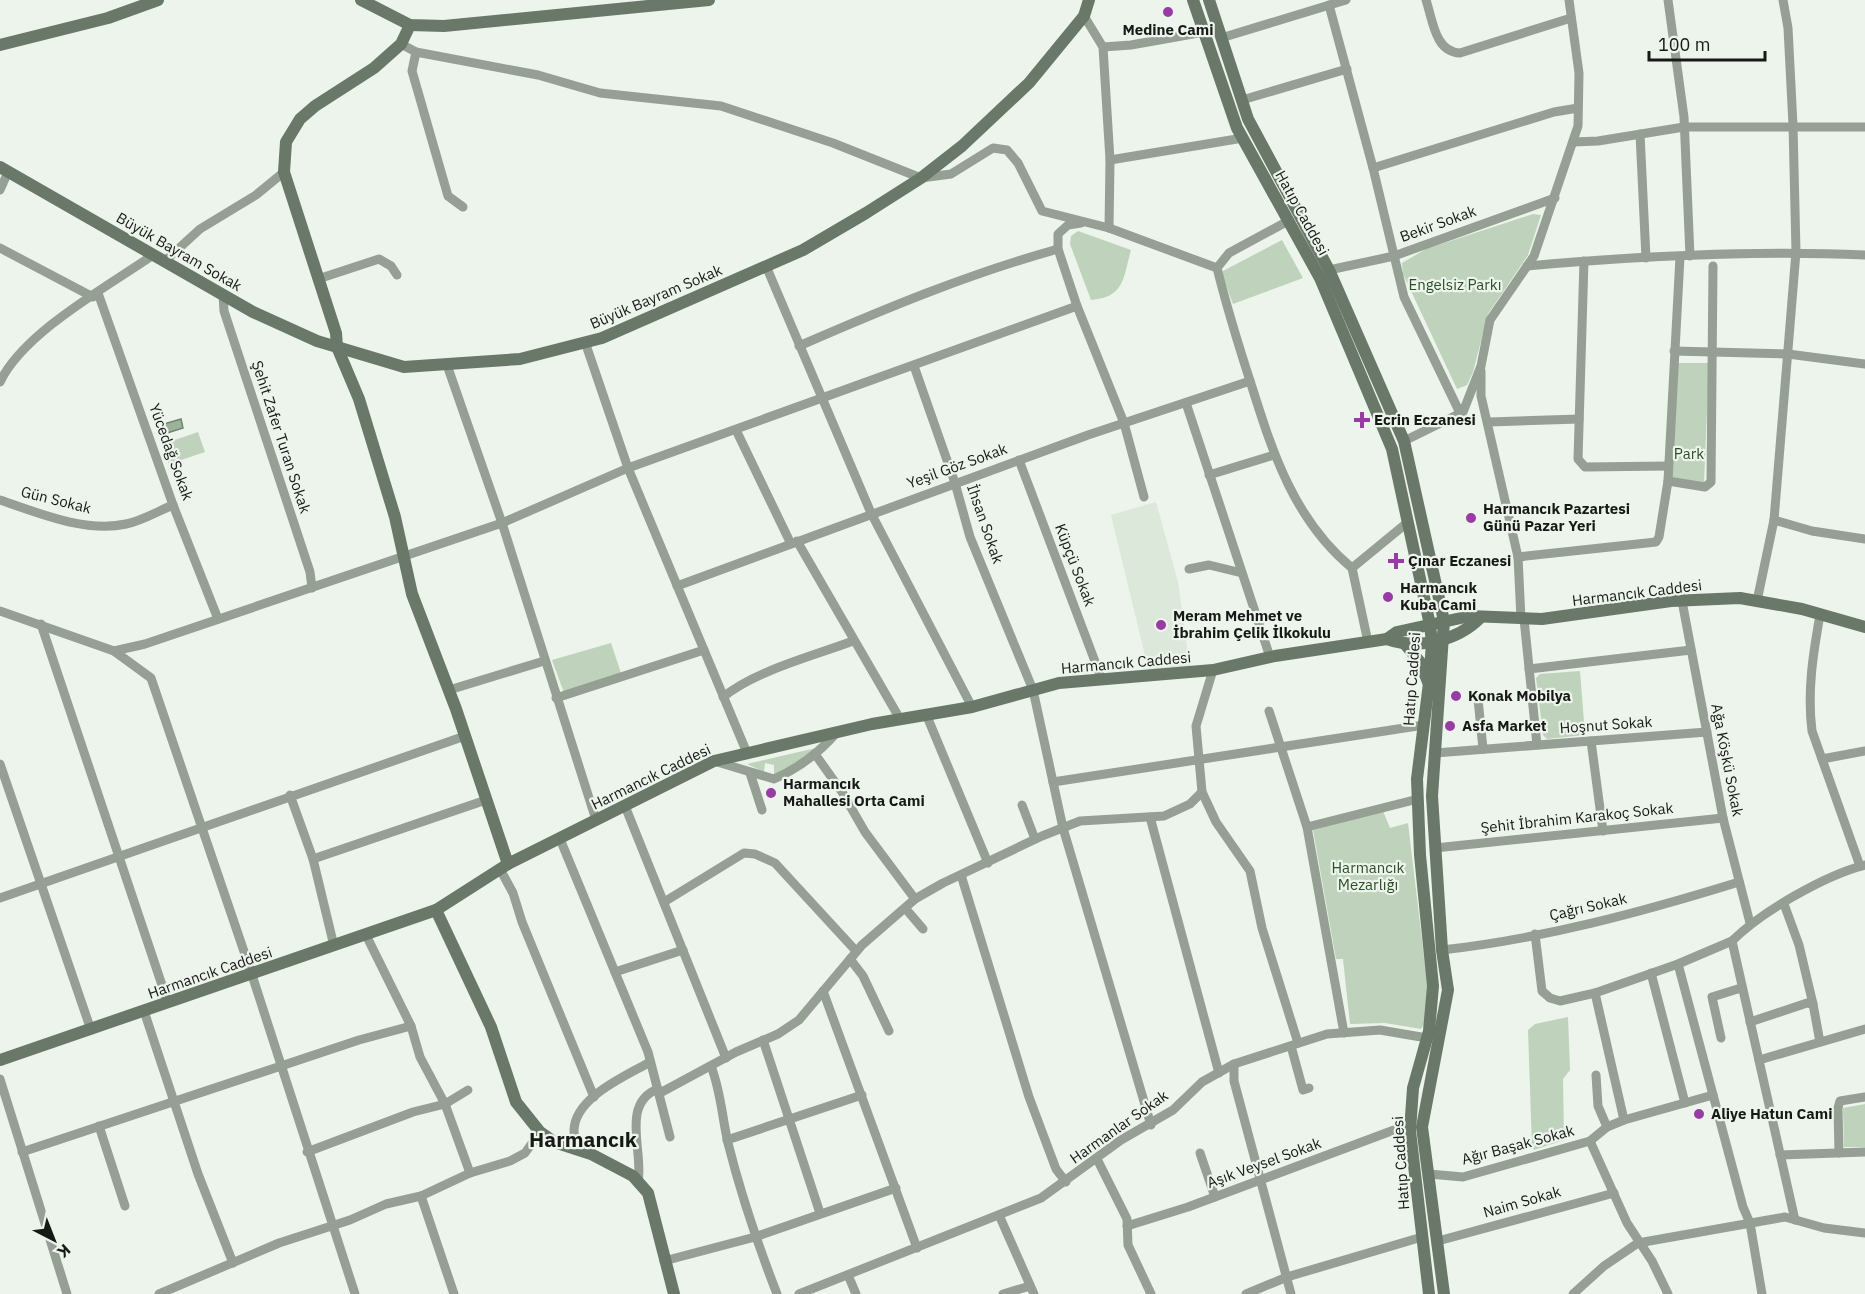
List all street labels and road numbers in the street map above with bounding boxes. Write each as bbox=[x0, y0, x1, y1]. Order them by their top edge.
street label: Hatıp Caddesi bbox=[1271, 167, 1334, 258]
street label: Bekir Sokak bbox=[1397, 201, 1479, 246]
street label: Büyük Bayram Sokak bbox=[113, 208, 246, 295]
street label: Büyük Bayram Sokak bbox=[587, 260, 725, 333]
street label: Şehit Zafer Turan Sokak bbox=[248, 358, 315, 516]
street label: Yücedağ Sokak bbox=[145, 401, 198, 503]
street label: Yeşil Göz Sokak bbox=[904, 439, 1010, 492]
street label: Gün Sokak bbox=[19, 482, 93, 517]
street label: İhsan Sokak bbox=[963, 482, 1008, 566]
street label: Küpçü Sokak bbox=[1051, 521, 1100, 609]
street label: Harmancık Caddesi bbox=[1571, 575, 1703, 610]
street label: Hatıp Caddesi bbox=[1399, 631, 1424, 726]
street label: Harmancık Caddesi bbox=[1060, 647, 1192, 678]
street label: Ağa Köşkü Sokak bbox=[1707, 702, 1748, 818]
street label: Hoşnut Sokak bbox=[1559, 712, 1653, 737]
street label: Harmancık Caddesi bbox=[588, 739, 714, 814]
street label: Şehit İbrahim Karakoç Sokak bbox=[1480, 798, 1674, 837]
street label: Çağrı Sokak bbox=[1547, 888, 1629, 925]
street label: Harmancık Caddesi bbox=[145, 942, 275, 1003]
street label: Harmanlar Sokak bbox=[1066, 1086, 1172, 1168]
street label: Hatıp Caddesi bbox=[1388, 1116, 1413, 1211]
street label: Ağır Başak Sokak bbox=[1459, 1120, 1576, 1169]
street label: Aşık Veysel Sokak bbox=[1204, 1133, 1324, 1192]
street label: Naim Sokak bbox=[1481, 1181, 1563, 1222]

